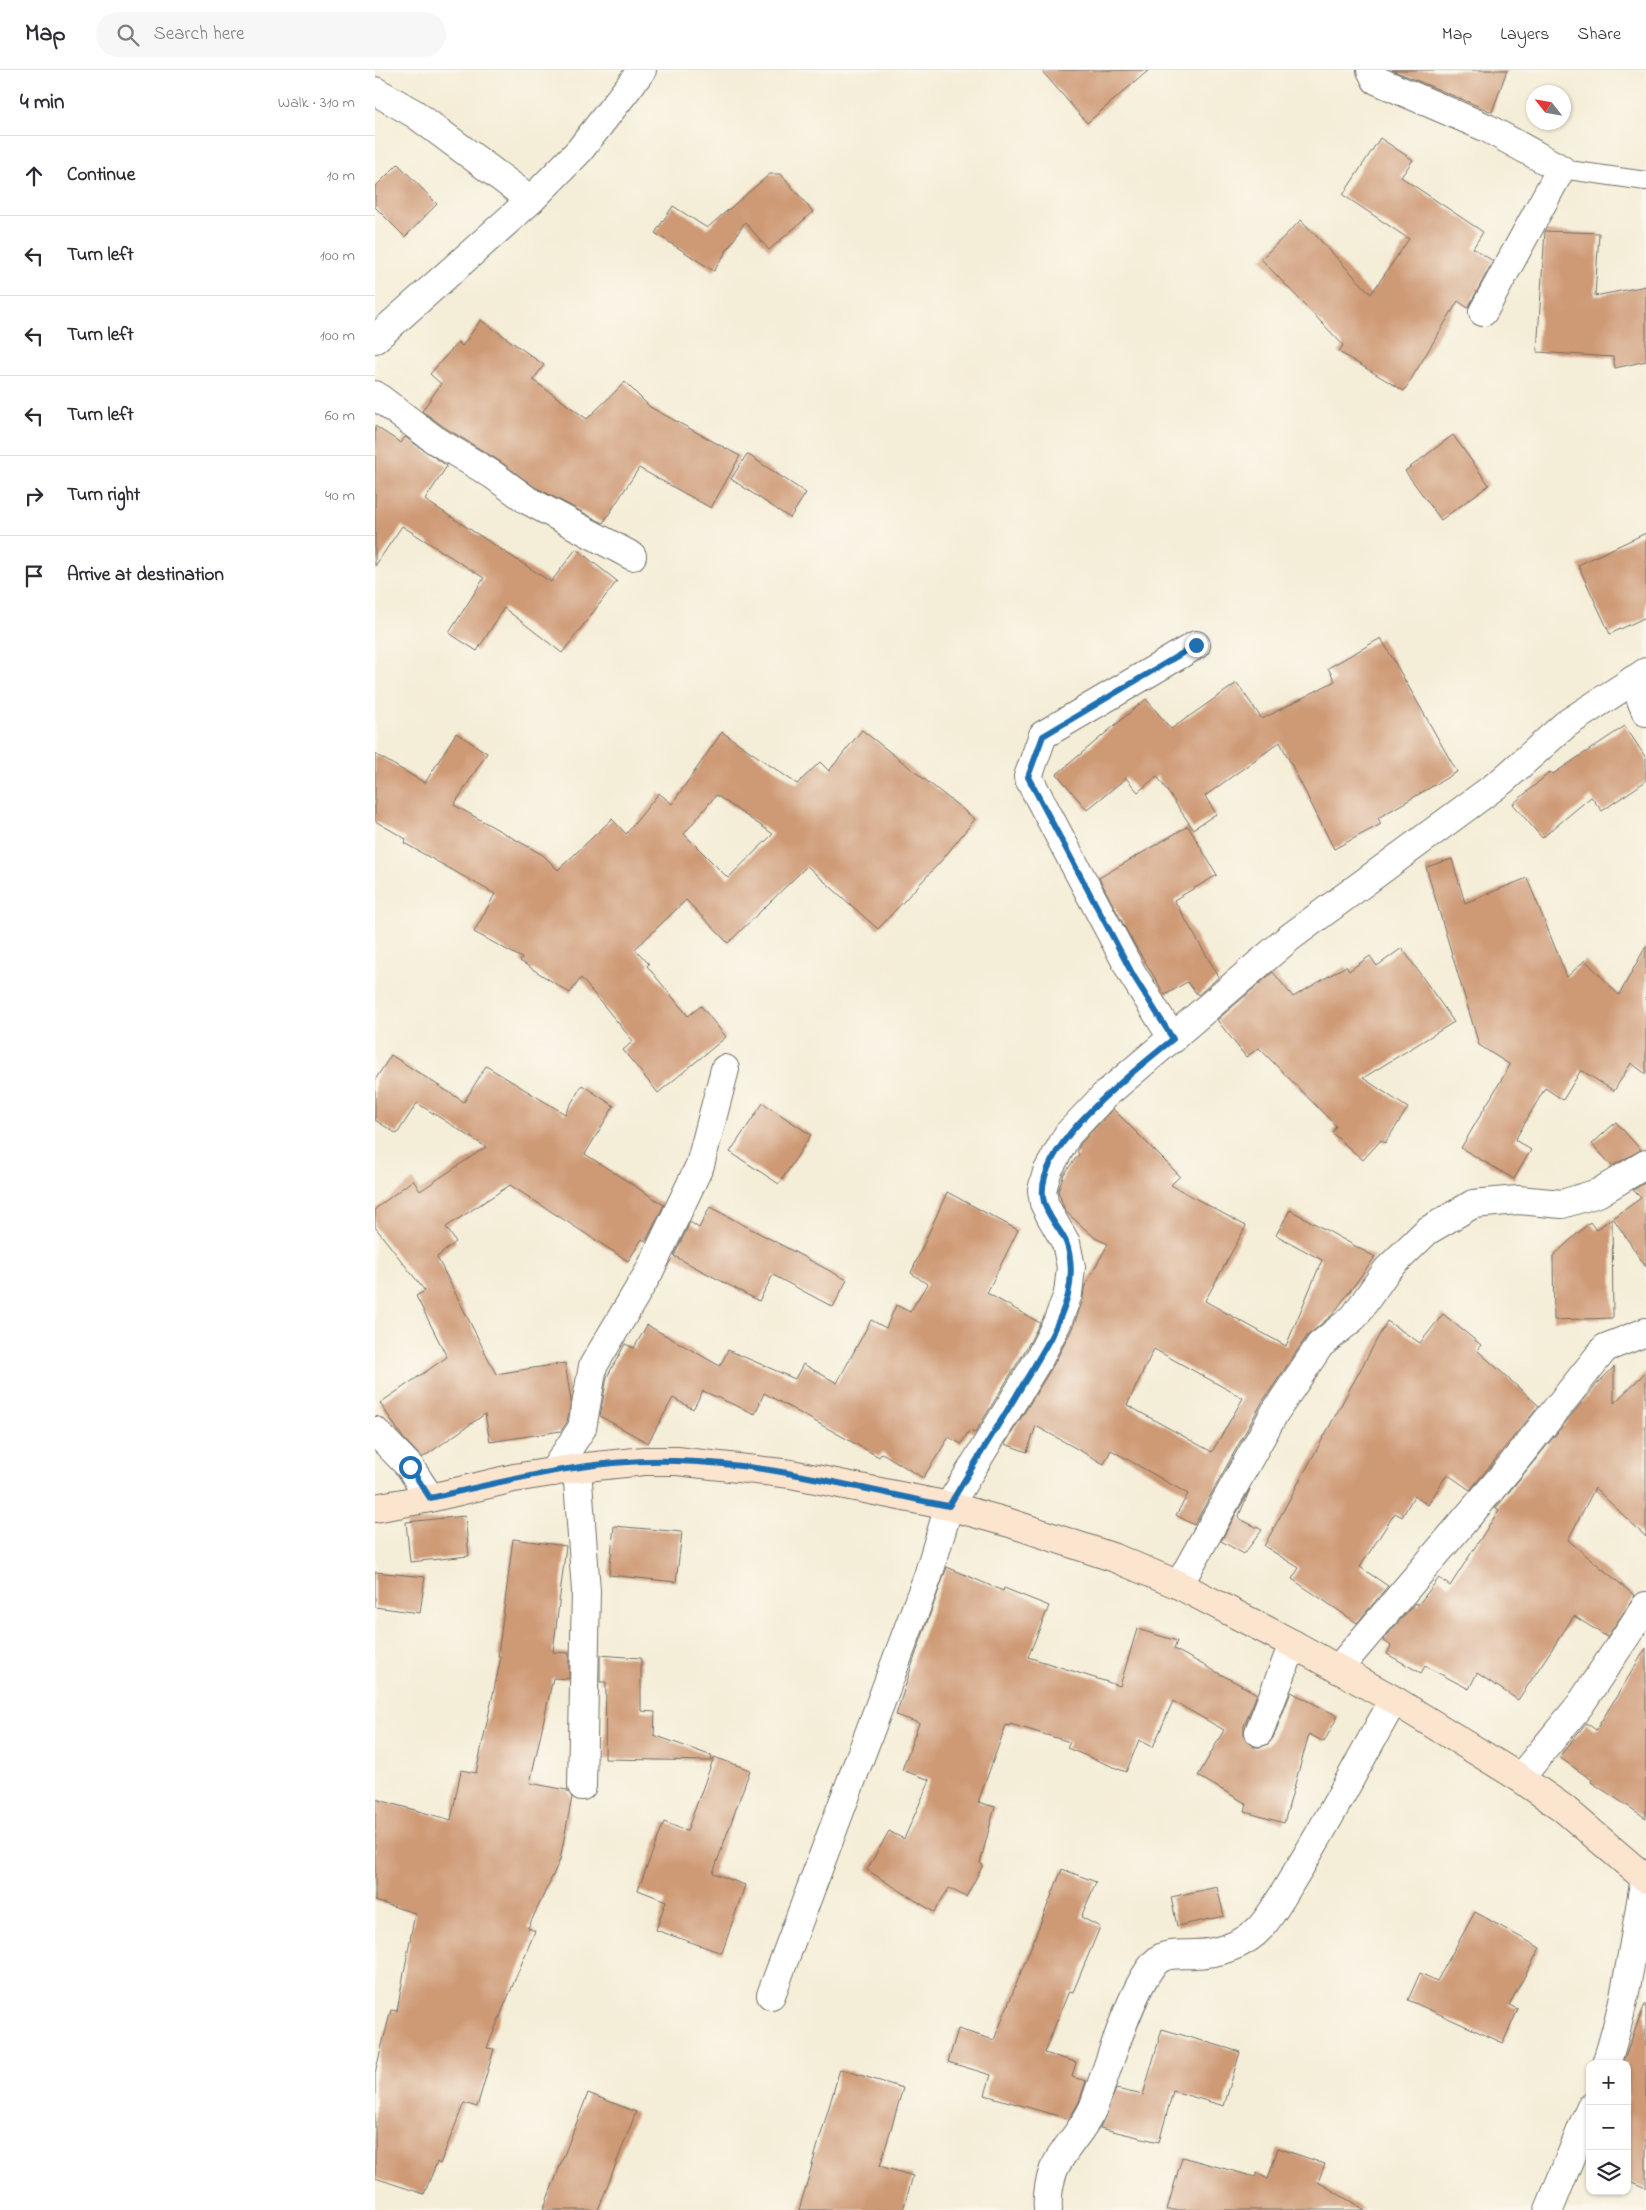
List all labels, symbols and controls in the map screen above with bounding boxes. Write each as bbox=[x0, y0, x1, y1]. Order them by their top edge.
search box bbox=[96, 12, 446, 57]
text: Map bbox=[25, 17, 66, 52]
icon: search bbox=[114, 21, 142, 49]
text: Search here bbox=[154, 21, 245, 48]
text: Map bbox=[1442, 22, 1472, 48]
text: Layers bbox=[1500, 22, 1550, 48]
text: Share bbox=[1578, 22, 1621, 48]
north arrow bbox=[1526, 85, 1571, 130]
text: 4 min bbox=[20, 88, 64, 118]
text: Walk · 310 m bbox=[278, 91, 355, 115]
icon: ahead bbox=[20, 162, 48, 190]
text: Continue bbox=[67, 162, 135, 189]
text: 10 m bbox=[327, 164, 355, 188]
icon: left bbox=[20, 242, 48, 270]
text: Turn left bbox=[67, 242, 134, 269]
text: 100 m bbox=[320, 244, 355, 268]
icon: left bbox=[20, 322, 48, 350]
text: Turn left bbox=[67, 322, 134, 349]
text: 100 m bbox=[320, 324, 355, 348]
icon: left bbox=[20, 402, 48, 430]
text: Turn left bbox=[67, 402, 134, 429]
text: 60 m bbox=[325, 404, 355, 428]
icon: right bbox=[20, 482, 48, 510]
text: Turn right bbox=[67, 482, 140, 509]
text: 40 m bbox=[325, 484, 355, 508]
icon: arrive bbox=[20, 562, 48, 590]
text: Arrive at destination bbox=[67, 562, 224, 589]
route end bbox=[1185, 634, 1208, 657]
route start bbox=[399, 1456, 422, 1479]
map controls bbox=[1586, 2060, 1631, 2195]
button: + bbox=[1586, 2060, 1631, 2105]
button: − bbox=[1586, 2105, 1631, 2150]
button: layers bbox=[1586, 2150, 1631, 2195]

